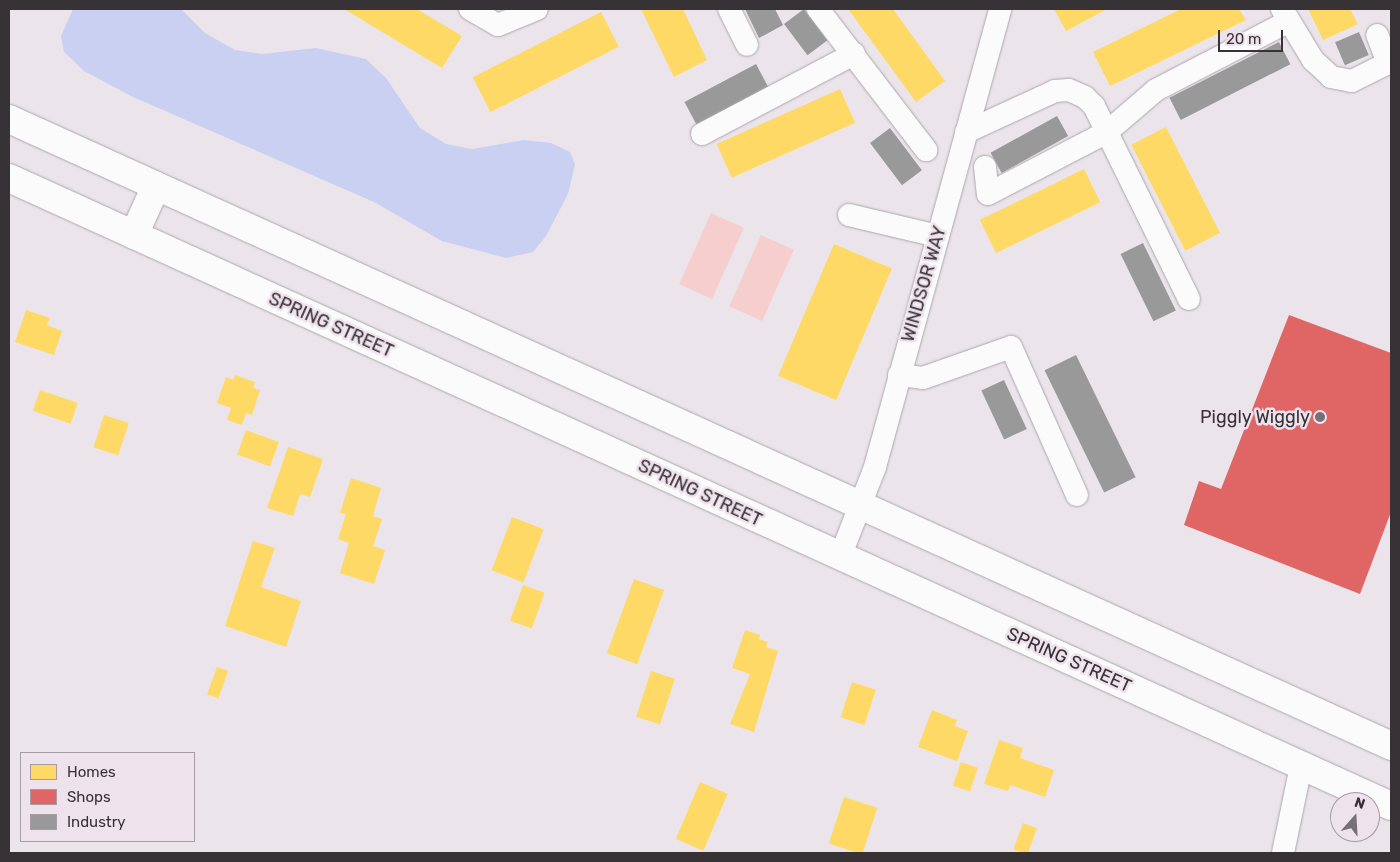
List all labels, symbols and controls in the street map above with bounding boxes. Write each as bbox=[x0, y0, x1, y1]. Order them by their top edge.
scale bar bbox=[1220, 20, 1285, 52]
text: 20 m bbox=[1226, 30, 1261, 48]
street label: WINDSOR WAY bbox=[897, 223, 951, 345]
street label: SPRING STREET bbox=[265, 288, 397, 362]
place label: Piggly Wiggly bbox=[1199, 406, 1310, 428]
marker: Piggly Wiggly bbox=[1314, 411, 1326, 423]
street label: SPRING STREET bbox=[635, 455, 765, 531]
street label: SPRING STREET bbox=[1003, 623, 1135, 697]
legend bbox=[20, 752, 195, 842]
text: Homes bbox=[67, 763, 116, 781]
text: Shops bbox=[67, 788, 111, 806]
north arrow bbox=[1330, 792, 1380, 842]
text: N bbox=[1352, 794, 1367, 813]
text: Industry bbox=[67, 813, 126, 831]

